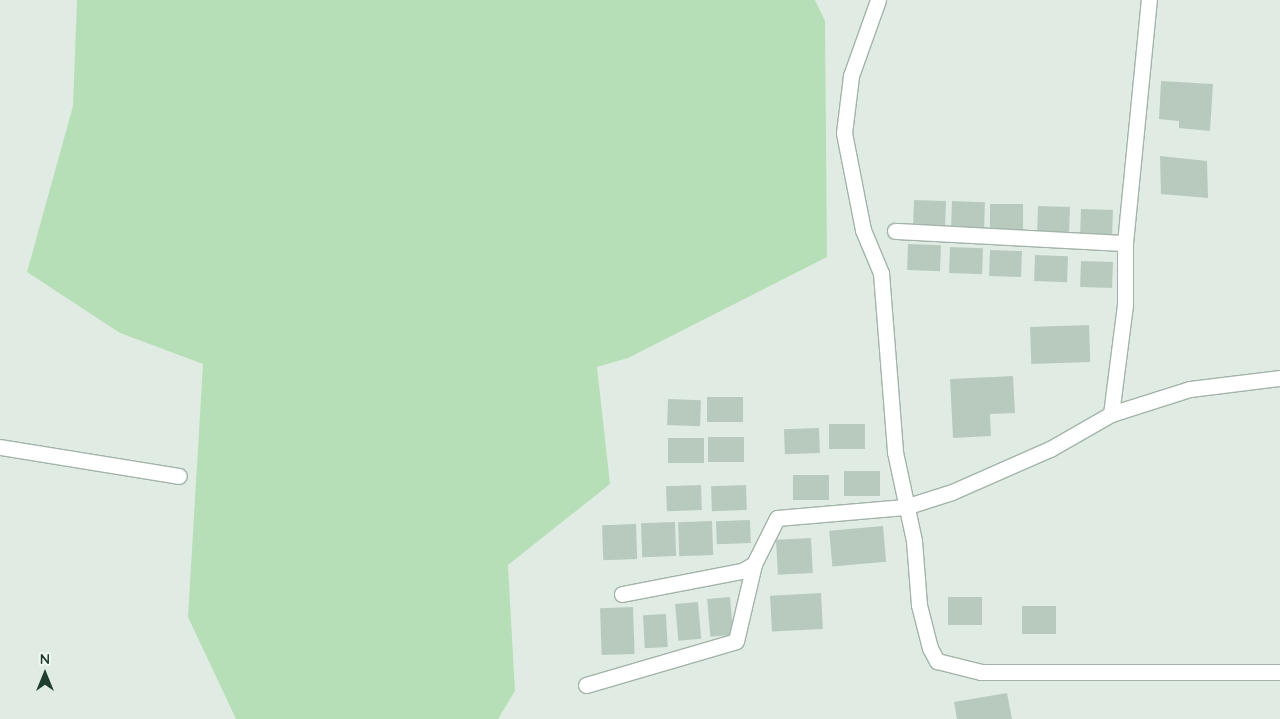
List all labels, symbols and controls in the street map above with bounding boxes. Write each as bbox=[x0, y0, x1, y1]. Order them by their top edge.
north arrow bbox=[20, 649, 70, 699]
text: N bbox=[40, 650, 50, 668]

